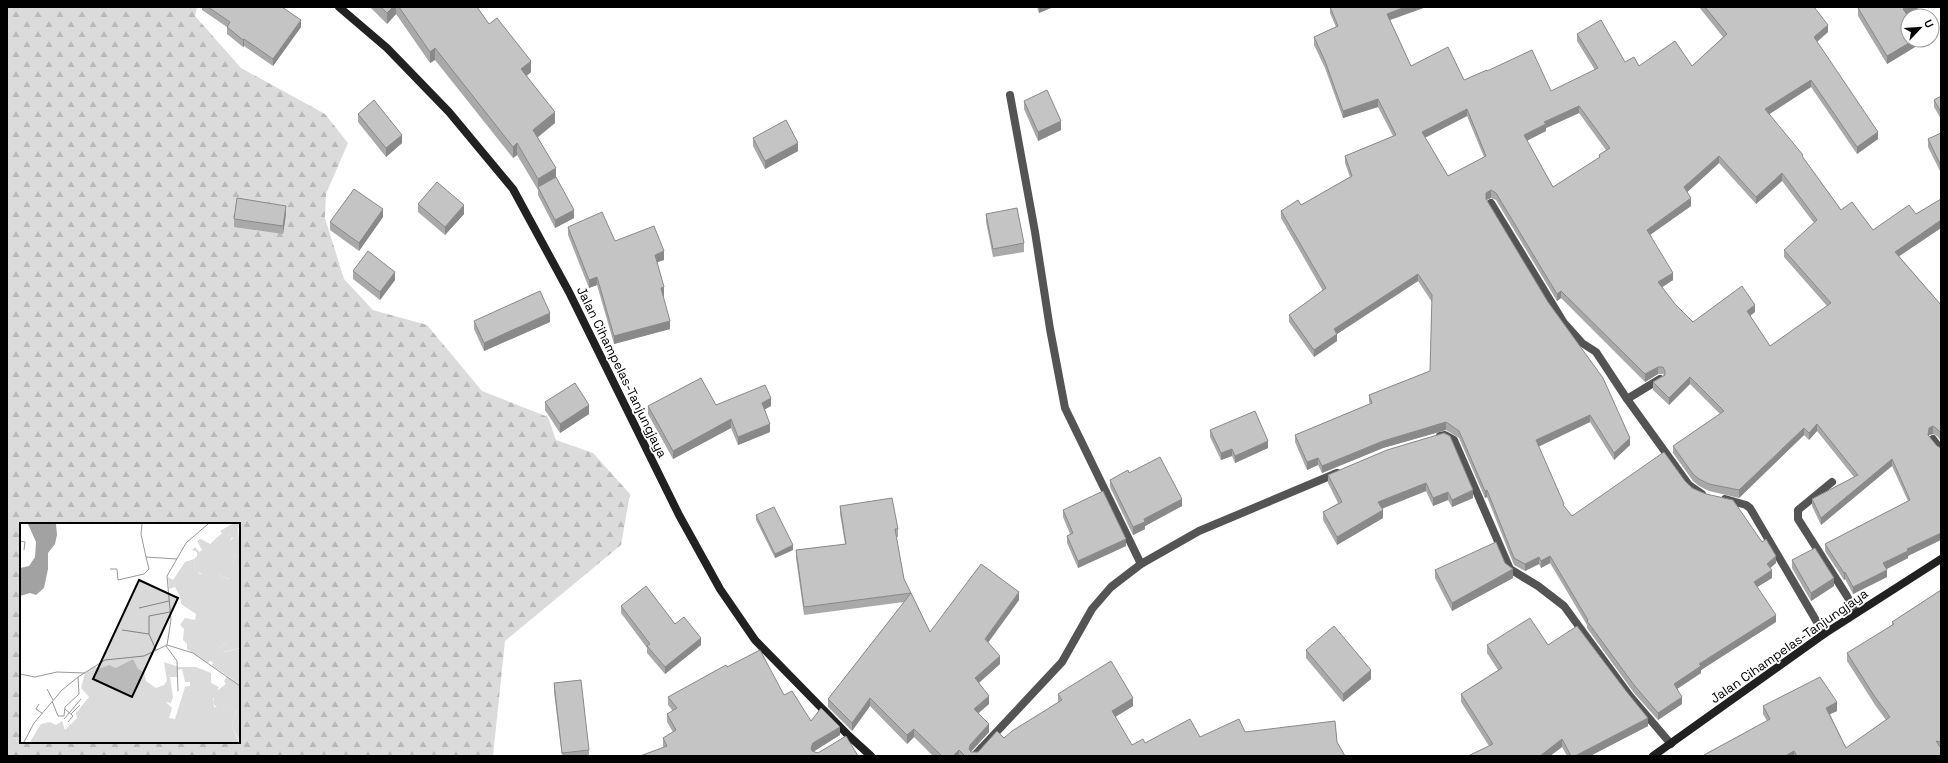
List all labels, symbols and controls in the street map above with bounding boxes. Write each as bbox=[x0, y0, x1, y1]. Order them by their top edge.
north arrow bbox=[1900, 8, 1940, 48]
text: U bbox=[1921, 17, 1937, 30]
street label: Jalan Cihampelas-Tanjungjaya bbox=[573, 283, 671, 461]
inset map bbox=[20, 523, 240, 743]
street label: Jalan Cihampelas-Tanjungjaya bbox=[1707, 585, 1872, 707]

